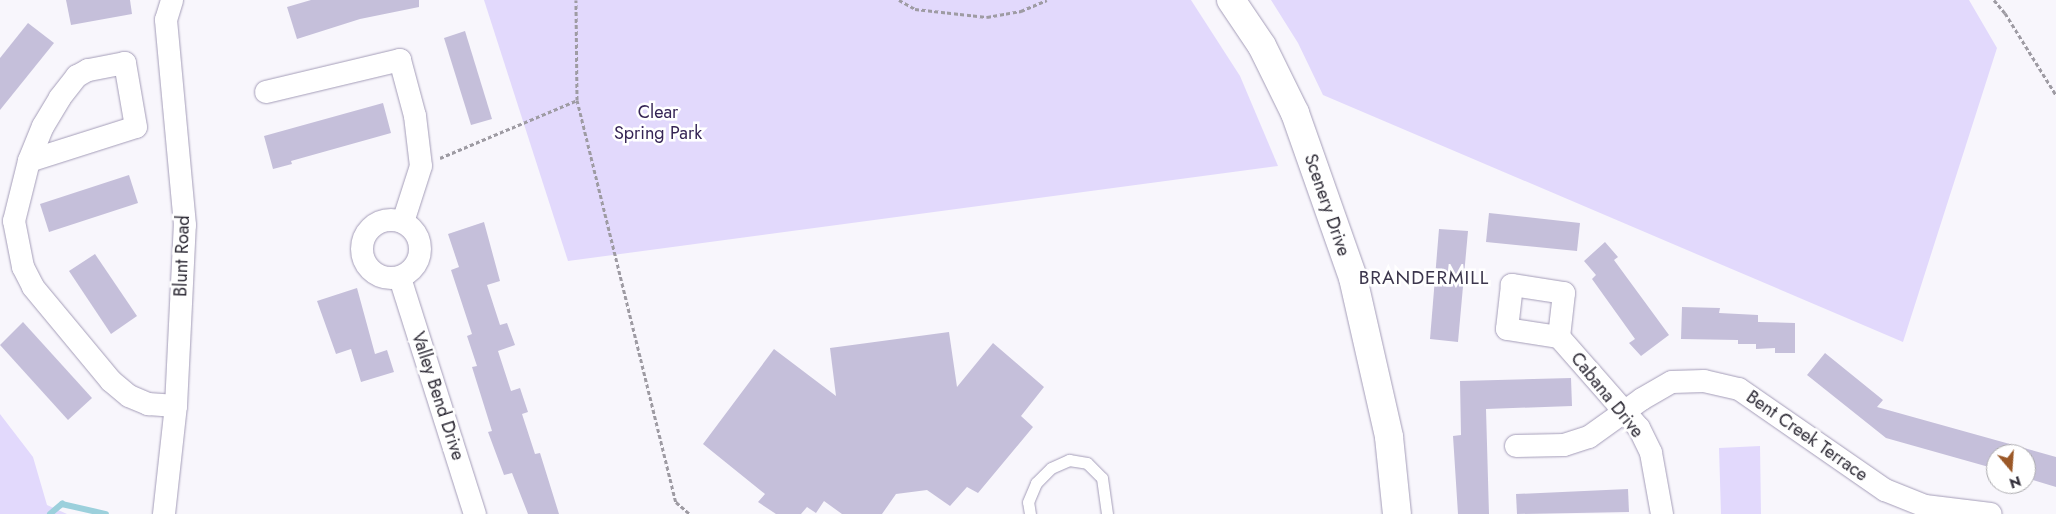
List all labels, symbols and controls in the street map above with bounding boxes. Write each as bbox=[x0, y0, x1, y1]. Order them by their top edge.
park label: Clear Spring Park bbox=[614, 102, 702, 144]
street label: Scenery Drive bbox=[1299, 151, 1355, 259]
street label: Blunt Road bbox=[170, 215, 194, 297]
district label: BRANDERMILL bbox=[1357, 267, 1491, 289]
street label: Valley Bend Drive bbox=[407, 329, 469, 463]
street label: Cabana Drive bbox=[1566, 348, 1648, 442]
street label: Bent Creek Terrace bbox=[1742, 386, 1872, 486]
north arrow bbox=[1986, 444, 2036, 494]
text: N bbox=[2007, 471, 2024, 494]

